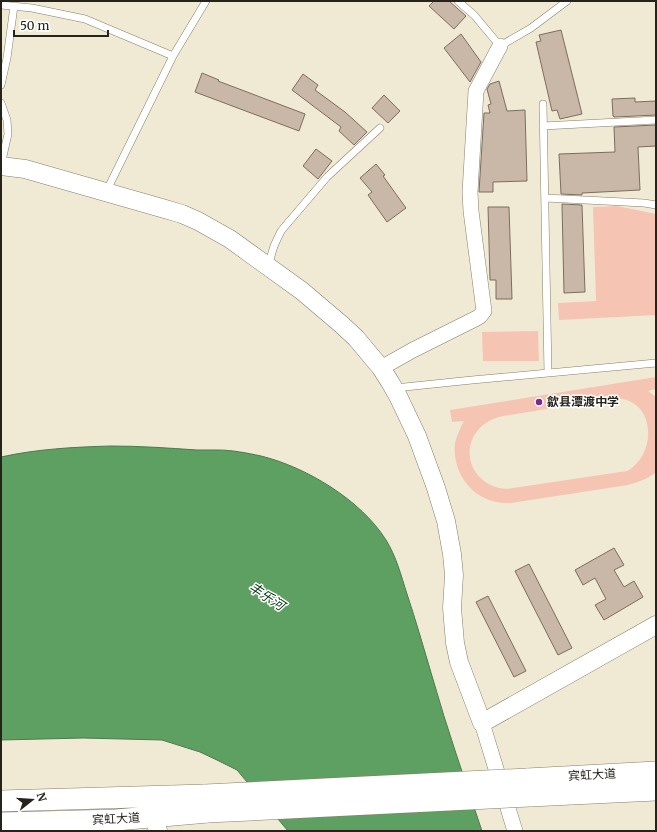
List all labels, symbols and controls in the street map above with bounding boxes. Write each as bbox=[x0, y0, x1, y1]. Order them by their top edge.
scale bar bbox=[14, 12, 108, 38]
text: 50 m bbox=[20, 18, 49, 33]
place label: 歙县潭渡中学 bbox=[547, 394, 619, 409]
marker: 歙县潭渡中学 bbox=[534, 397, 544, 407]
water label: 丰乐河 bbox=[246, 579, 290, 616]
street label: 宾虹大道 bbox=[568, 766, 616, 783]
north arrow bbox=[12, 780, 52, 820]
text: N bbox=[34, 791, 50, 804]
street label: 宾虹大道 bbox=[92, 810, 140, 827]

